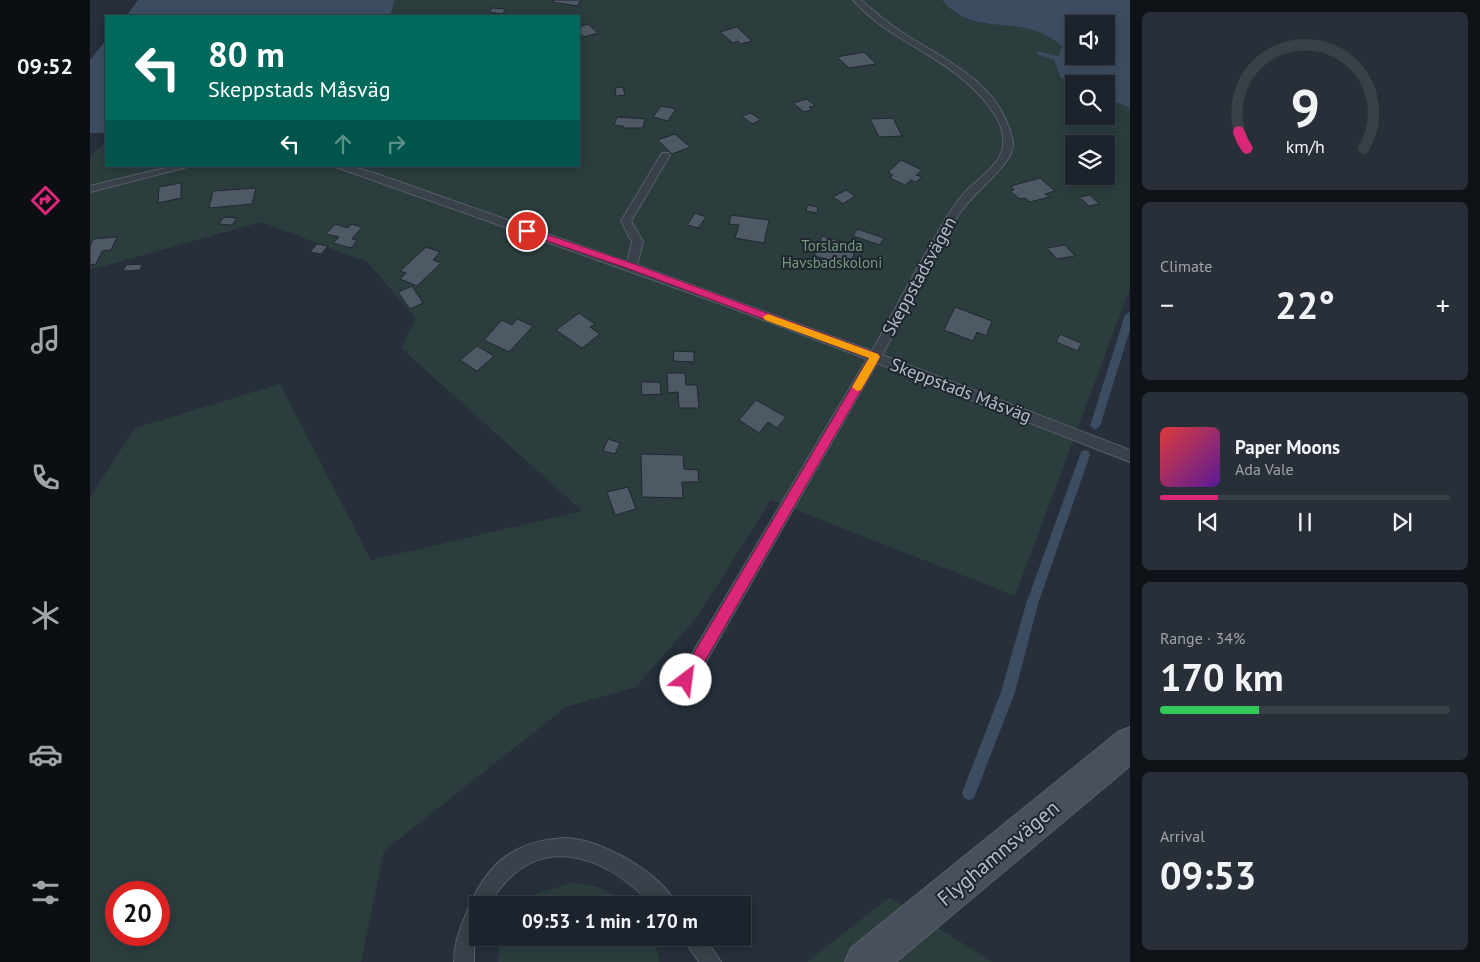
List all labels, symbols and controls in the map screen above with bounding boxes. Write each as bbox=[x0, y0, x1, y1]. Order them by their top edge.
map controls bbox=[1065, 15, 1115, 185]
button: sound bbox=[1065, 15, 1115, 65]
text: 80 m bbox=[208, 31, 285, 77]
icon: left bbox=[125, 35, 190, 100]
text: 09:52 bbox=[17, 52, 73, 80]
text: 9 bbox=[1290, 74, 1320, 141]
text: Skeppstads Måsväg bbox=[208, 75, 390, 103]
button: search bbox=[1065, 75, 1115, 125]
icon: left bbox=[276, 130, 304, 158]
icon: ahead bbox=[329, 130, 357, 158]
icon: right bbox=[382, 130, 410, 158]
button: layers bbox=[1065, 135, 1115, 185]
text: km/h bbox=[1285, 135, 1325, 158]
icon: directions bbox=[28, 183, 63, 218]
pin bbox=[506, 210, 548, 252]
street label: Skeppstadsvägen bbox=[877, 212, 961, 340]
icon: arrive bbox=[513, 217, 541, 245]
park label: Torslanda Havsbadskoloni bbox=[782, 236, 882, 272]
text: Climate bbox=[1160, 256, 1212, 276]
text: 22° bbox=[1275, 280, 1335, 329]
text: − bbox=[1160, 286, 1174, 323]
text: + bbox=[1436, 286, 1450, 323]
icon: music bbox=[28, 322, 63, 357]
street label: Skeppstads Måsväg bbox=[887, 353, 1035, 427]
text: Paper Moons bbox=[1235, 435, 1340, 459]
text: Ada Vale bbox=[1235, 459, 1294, 479]
icon: phone bbox=[28, 460, 63, 495]
icon: previous bbox=[1194, 508, 1222, 536]
icon: pause bbox=[1291, 508, 1319, 536]
icon: next bbox=[1388, 508, 1416, 536]
icon: climate bbox=[28, 598, 63, 633]
text: Range · 34% bbox=[1160, 628, 1245, 648]
text: 170 km bbox=[1160, 652, 1284, 701]
position arrow bbox=[659, 653, 711, 705]
icon: car bbox=[28, 737, 63, 772]
street label: Flyghamnsvägen bbox=[931, 794, 1065, 912]
text: Arrival bbox=[1160, 826, 1205, 846]
text: 09:53 bbox=[1160, 850, 1256, 899]
icon: filters bbox=[28, 875, 63, 910]
speed limit sign: 20 bbox=[105, 881, 170, 946]
text: 09:53 · 1 min · 170 m bbox=[522, 909, 698, 933]

